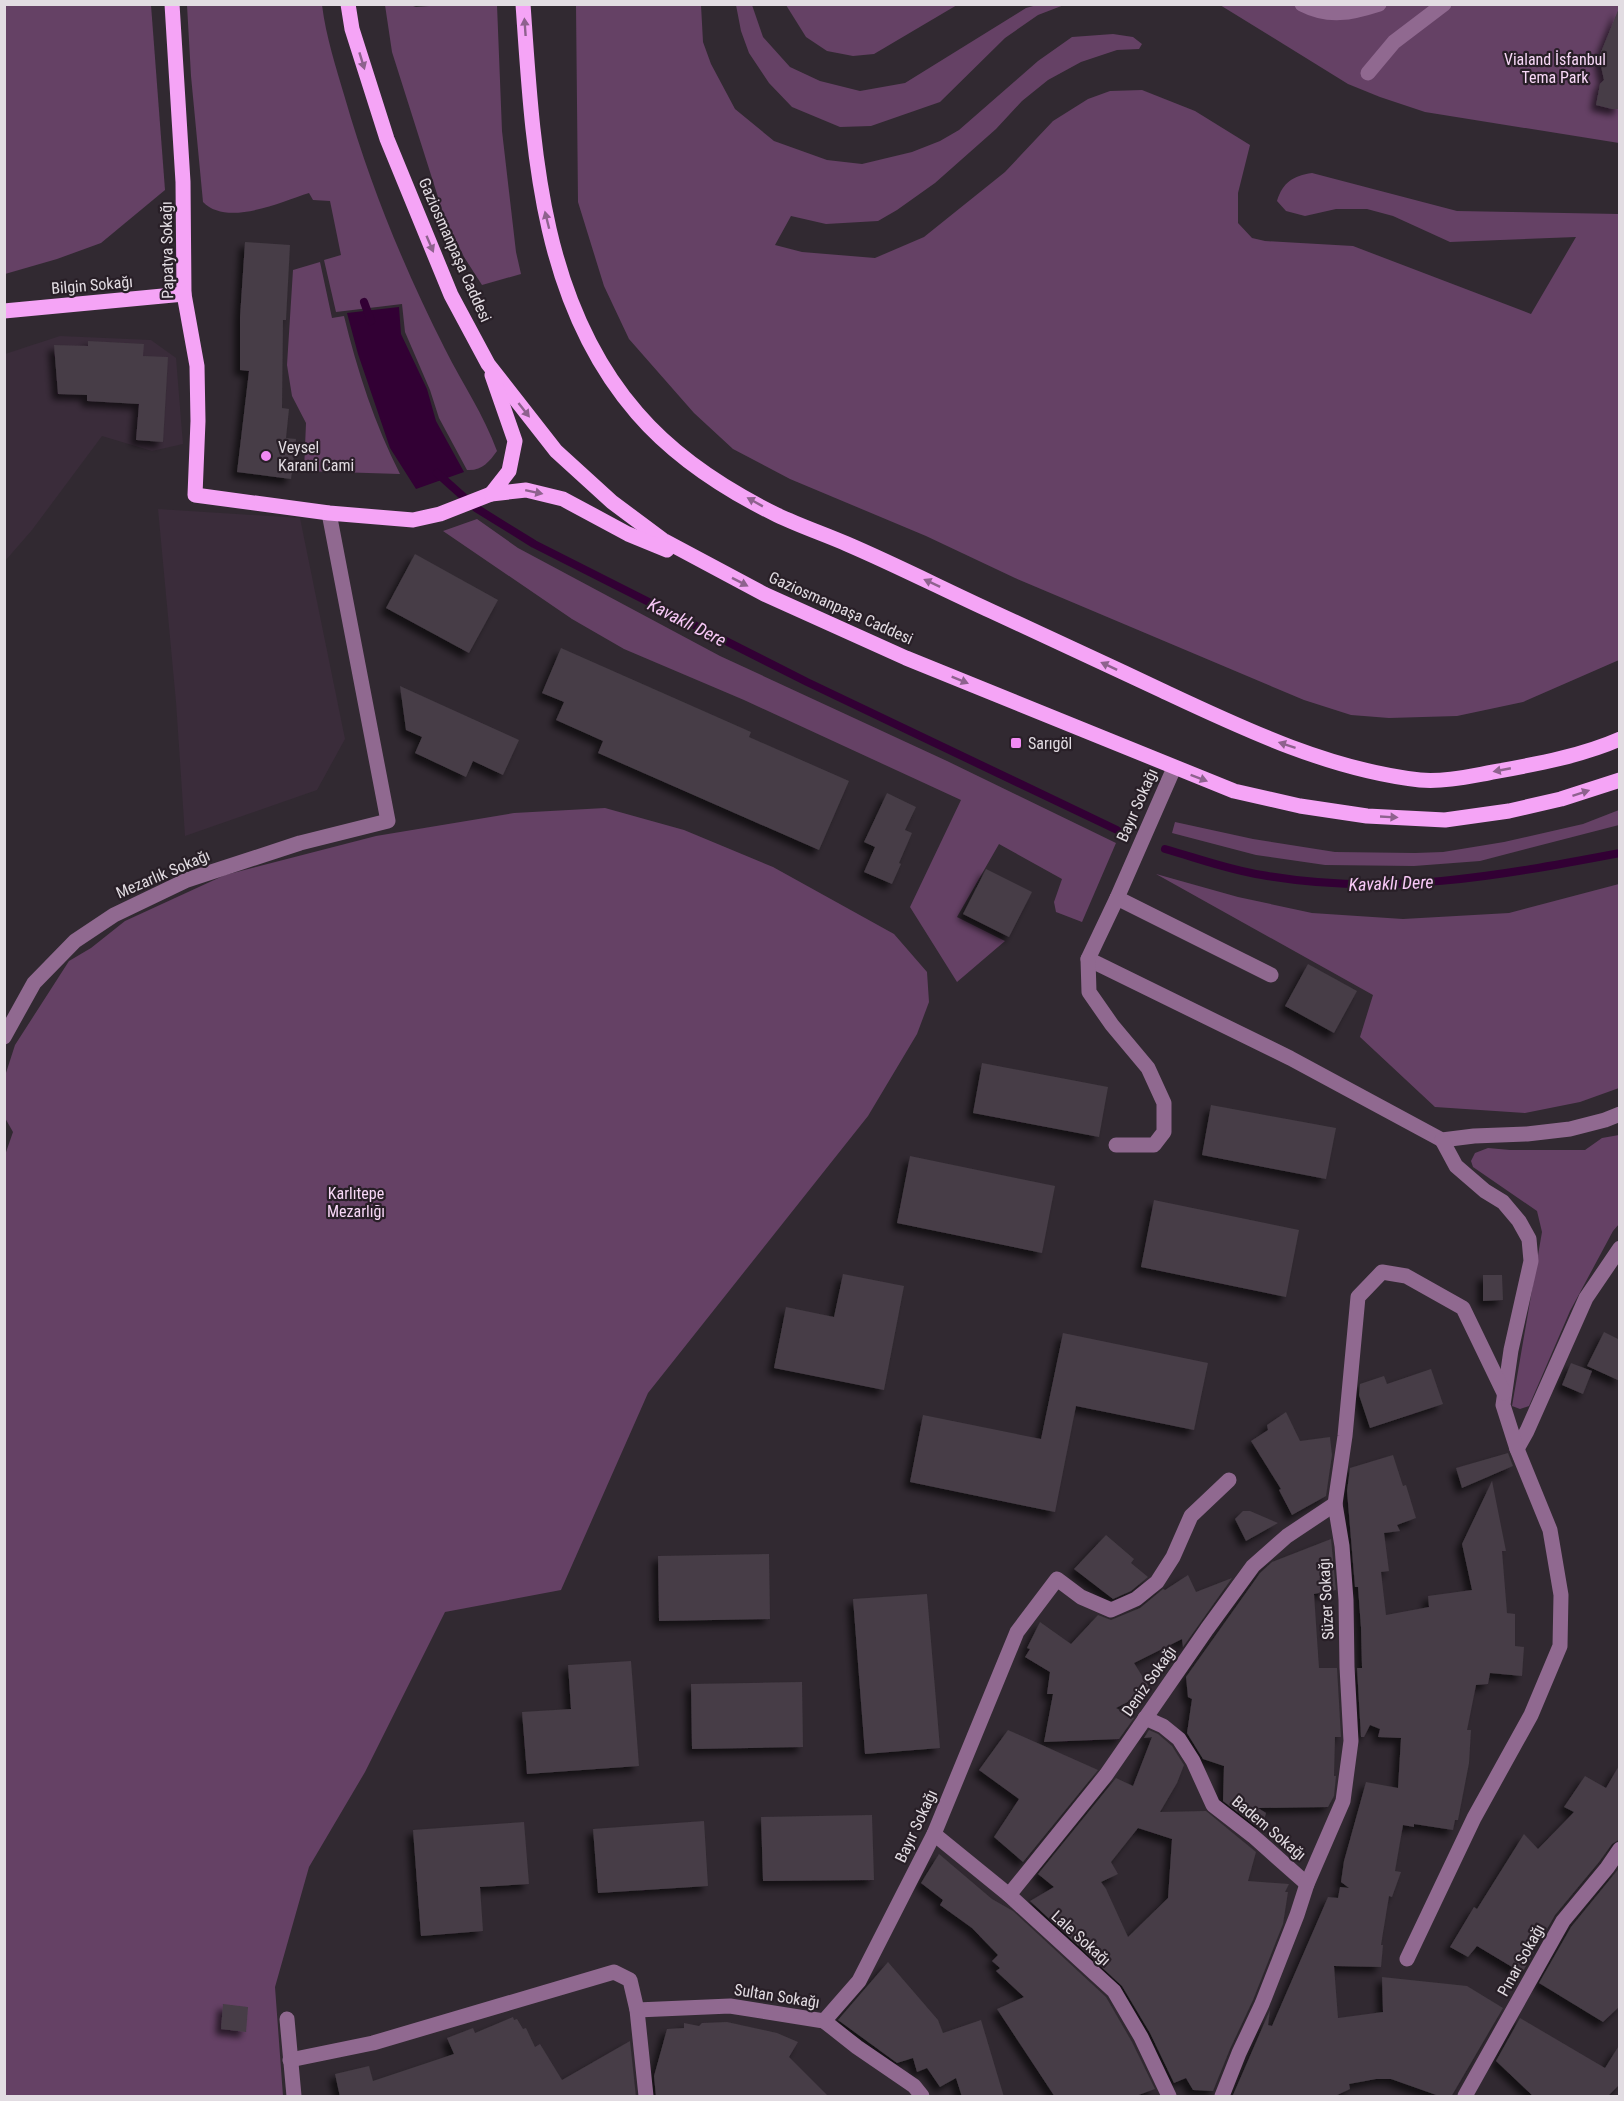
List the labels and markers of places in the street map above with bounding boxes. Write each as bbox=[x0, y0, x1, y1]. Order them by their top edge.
place label: Veysel Karani Cami bbox=[278, 438, 354, 475]
marker: Veysel Karani Cami bbox=[259, 449, 273, 463]
place label: Sarıgöl bbox=[1028, 734, 1072, 753]
marker: Sarıgöl bbox=[1009, 736, 1023, 750]

